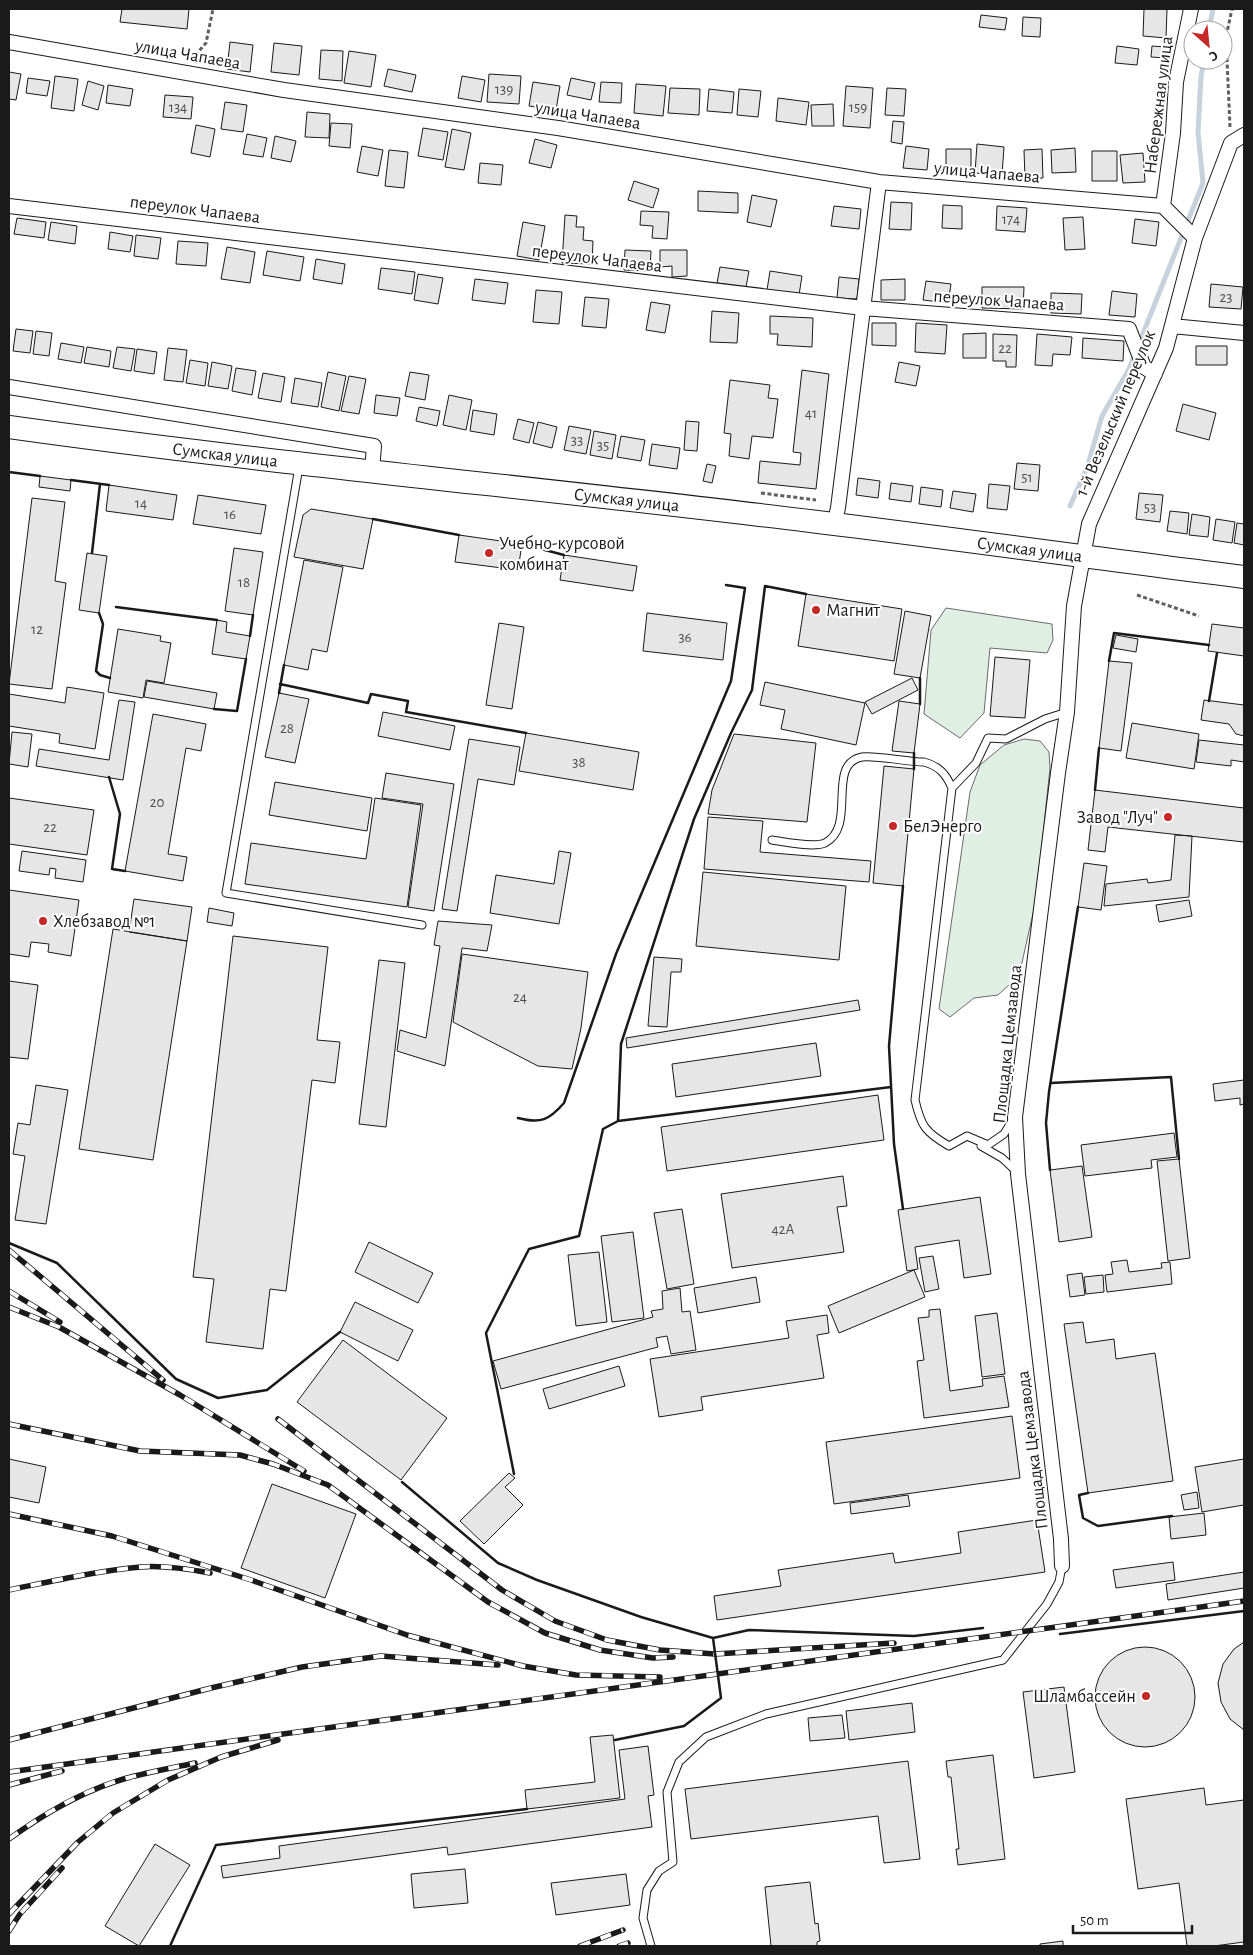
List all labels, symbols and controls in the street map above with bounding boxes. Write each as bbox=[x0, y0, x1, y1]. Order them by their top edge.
north arrow bbox=[1183, 20, 1233, 70]
street label: Набережная улица bbox=[1141, 35, 1176, 175]
street label: улица Чапаева bbox=[133, 37, 242, 73]
text: С bbox=[1207, 48, 1220, 64]
house number: 139 bbox=[495, 82, 513, 97]
street label: улица Чапаева bbox=[533, 99, 642, 133]
house number: 134 bbox=[169, 100, 187, 115]
house number: 159 bbox=[849, 100, 867, 115]
street label: улица Чапаева bbox=[932, 159, 1041, 187]
street label: переулок Чапаева bbox=[129, 193, 261, 227]
house number: 174 bbox=[1002, 212, 1020, 227]
street label: переулок Чапаева bbox=[531, 242, 663, 276]
street label: переулок Чапаева bbox=[933, 287, 1065, 315]
house number: 23 bbox=[1219, 290, 1233, 305]
street label: 1-й Везельский переулок bbox=[1073, 327, 1159, 499]
house number: 22 bbox=[998, 341, 1012, 356]
house number: 41 bbox=[805, 406, 817, 421]
house number: 33 bbox=[571, 433, 583, 448]
house number: 35 bbox=[597, 438, 609, 453]
street label: Сумская улица bbox=[171, 440, 279, 471]
house number: 51 bbox=[1021, 470, 1033, 485]
street label: Сумская улица bbox=[573, 486, 680, 515]
house number: 14 bbox=[135, 496, 147, 511]
house number: 53 bbox=[1144, 500, 1156, 515]
house number: 16 bbox=[224, 507, 236, 522]
place label: Учебно-курсовой комбинат bbox=[499, 534, 625, 574]
street label: Сумская улица bbox=[976, 534, 1083, 566]
marker: Учебно-курсовой комбинат bbox=[483, 547, 495, 559]
house number: 18 bbox=[238, 575, 250, 590]
place label: Магнит bbox=[826, 602, 881, 620]
marker: Магнит bbox=[810, 604, 822, 616]
house number: 12 bbox=[31, 622, 43, 637]
house number: 36 bbox=[678, 630, 692, 645]
house number: 28 bbox=[280, 721, 294, 736]
house number: 38 bbox=[572, 755, 586, 770]
house number: 20 bbox=[150, 795, 164, 810]
place label: Завод "Луч" bbox=[1077, 809, 1158, 827]
marker: Завод "Луч" bbox=[1162, 811, 1174, 823]
place label: БелЭнерго bbox=[903, 818, 982, 836]
house number: 22 bbox=[43, 820, 57, 835]
marker: БелЭнерго bbox=[887, 820, 899, 832]
place label: Хлебзавод №1 bbox=[53, 912, 155, 931]
marker: Хлебзавод №1 bbox=[37, 915, 49, 927]
street label: Площадка Цемзавода bbox=[991, 964, 1025, 1124]
house number: 24 bbox=[513, 990, 527, 1005]
house number: 42А bbox=[772, 1222, 795, 1237]
street label: Площадка Цемзавода bbox=[1014, 1370, 1052, 1530]
place label: Шламбассейн bbox=[1033, 1687, 1136, 1706]
marker: Шламбассейн bbox=[1140, 1690, 1152, 1702]
scale bar bbox=[1073, 1902, 1192, 1934]
text: 50 m bbox=[1080, 1913, 1109, 1928]

